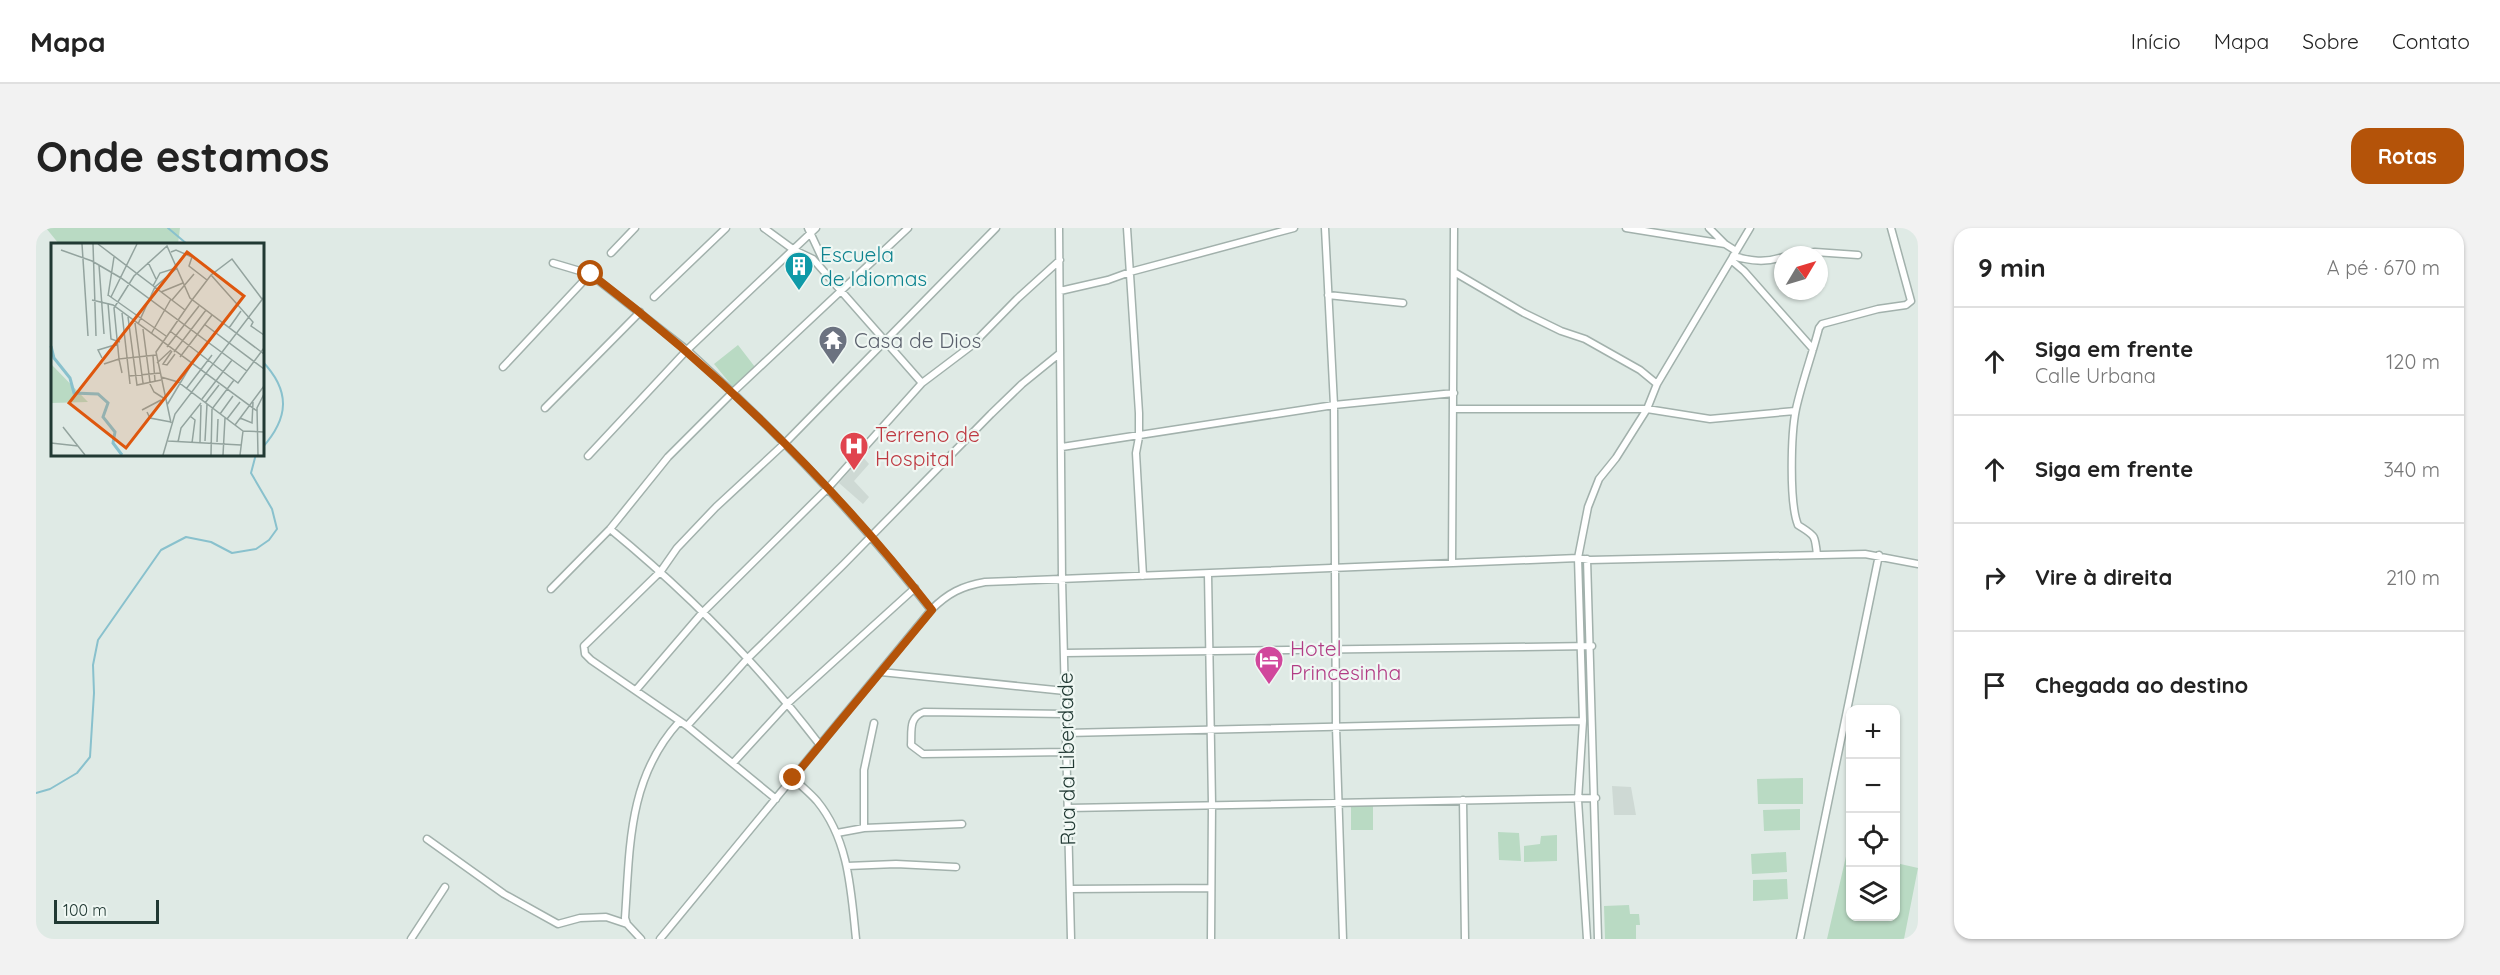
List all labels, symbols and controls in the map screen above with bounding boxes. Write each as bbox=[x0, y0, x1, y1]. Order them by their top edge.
text: Mapa bbox=[30, 24, 106, 59]
text: Início bbox=[2131, 28, 2181, 54]
text: Mapa bbox=[2214, 28, 2269, 54]
text: Sobre bbox=[2302, 28, 2359, 54]
text: Contato bbox=[2392, 28, 2470, 54]
button: Rotas bbox=[2351, 128, 2464, 184]
text: Onde estamos bbox=[36, 130, 330, 183]
place label: Escuela de Idiomas bbox=[820, 241, 927, 291]
inset map bbox=[51, 243, 264, 456]
north arrow bbox=[1774, 246, 1828, 300]
building icon: Escuela de Idiomas bbox=[783, 250, 815, 292]
text: 9 min bbox=[1978, 251, 2046, 284]
text: A pé · 670 m bbox=[2327, 255, 2440, 280]
route start bbox=[577, 260, 603, 286]
temple icon: Casa de Dios bbox=[817, 324, 849, 366]
place label: Casa de Dios bbox=[854, 327, 981, 353]
text: Siga em frente bbox=[2035, 335, 2193, 363]
icon: ahead bbox=[1978, 345, 2011, 378]
text: 120 m bbox=[2386, 349, 2440, 374]
text: Calle Urbana bbox=[2035, 363, 2156, 388]
place label: Terreno de Hospital bbox=[875, 421, 980, 471]
hospital icon: Terreno de Hospital bbox=[838, 430, 870, 472]
icon: ahead bbox=[1978, 453, 2011, 486]
text: Siga em frente bbox=[2035, 455, 2193, 483]
text: 340 m bbox=[2383, 457, 2440, 482]
icon: right bbox=[1978, 561, 2011, 594]
text: Vire à direita bbox=[2035, 563, 2172, 591]
text: 210 m bbox=[2386, 565, 2440, 590]
place label: Hotel Princesinha bbox=[1290, 635, 1401, 685]
hotel icon: Hotel Princesinha bbox=[1253, 644, 1285, 686]
icon: arrive bbox=[1978, 669, 2011, 702]
text: Chegada ao destino bbox=[2035, 671, 2248, 699]
street label: Rua da Liberdade bbox=[1051, 672, 1081, 846]
map controls bbox=[1846, 705, 1900, 921]
button: + bbox=[1846, 705, 1900, 759]
button: − bbox=[1846, 759, 1900, 813]
route end bbox=[779, 764, 805, 790]
button: locate bbox=[1846, 813, 1900, 867]
button: layers bbox=[1846, 867, 1900, 921]
scale bar bbox=[54, 897, 159, 924]
text: 100 m bbox=[63, 900, 107, 920]

